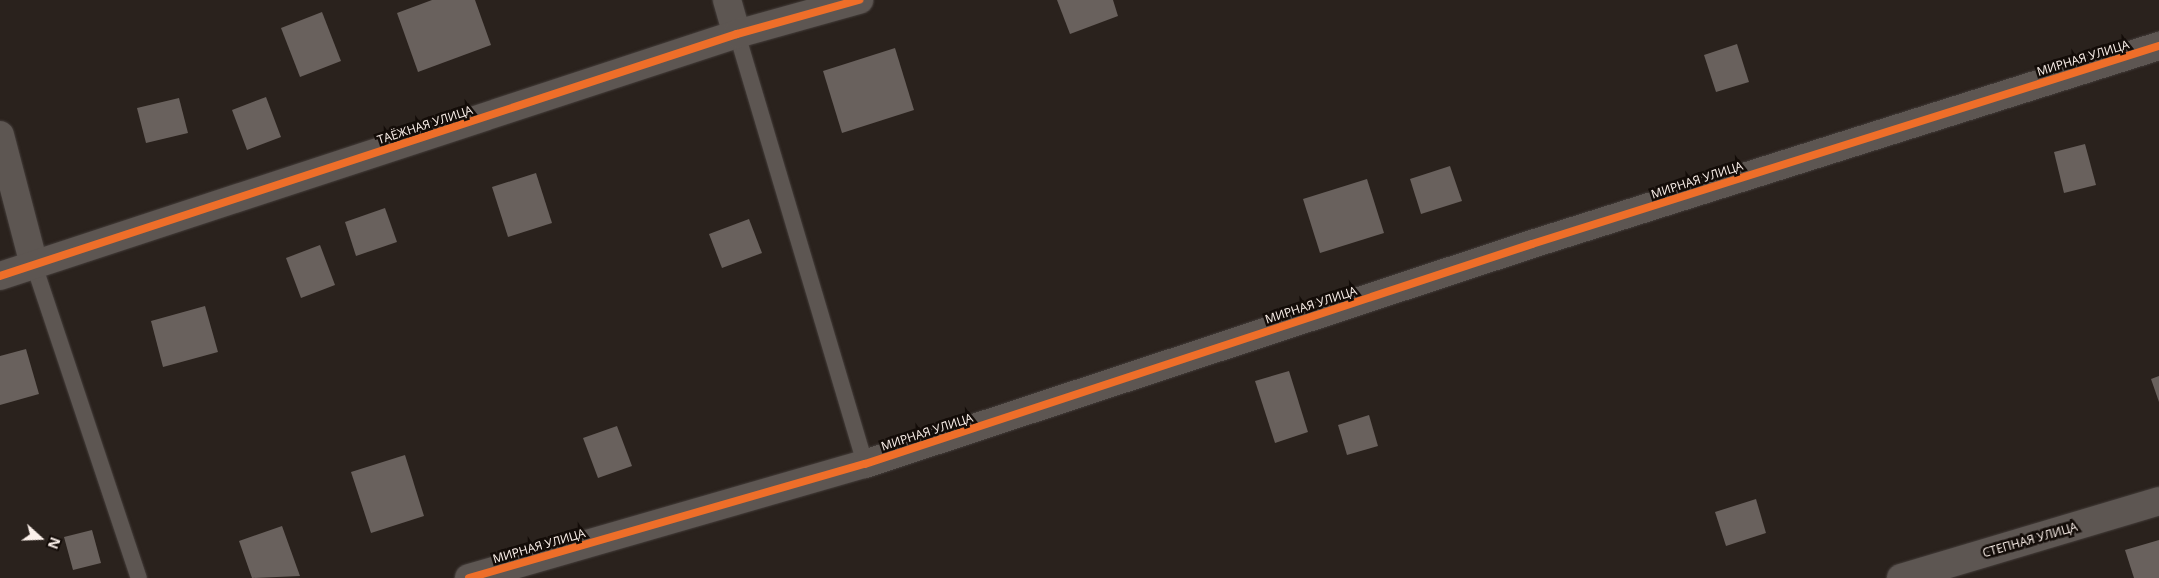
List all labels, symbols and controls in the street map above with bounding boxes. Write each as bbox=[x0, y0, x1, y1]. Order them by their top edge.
street label: МИРНАЯ УЛИЦА bbox=[2035, 37, 2131, 79]
street label: ТАЁЖНАЯ УЛИЦА bbox=[375, 103, 475, 147]
street label: МИРНАЯ УЛИЦА bbox=[1649, 158, 1745, 202]
street label: МИРНАЯ УЛИЦА bbox=[1263, 283, 1359, 327]
street label: МИРНАЯ УЛИЦА bbox=[879, 410, 975, 454]
north arrow bbox=[15, 513, 65, 563]
street label: СТЕПНАЯ УЛИЦА bbox=[1981, 520, 2079, 560]
street label: МИРНАЯ УЛИЦА bbox=[491, 526, 587, 566]
text: N bbox=[44, 535, 65, 552]

